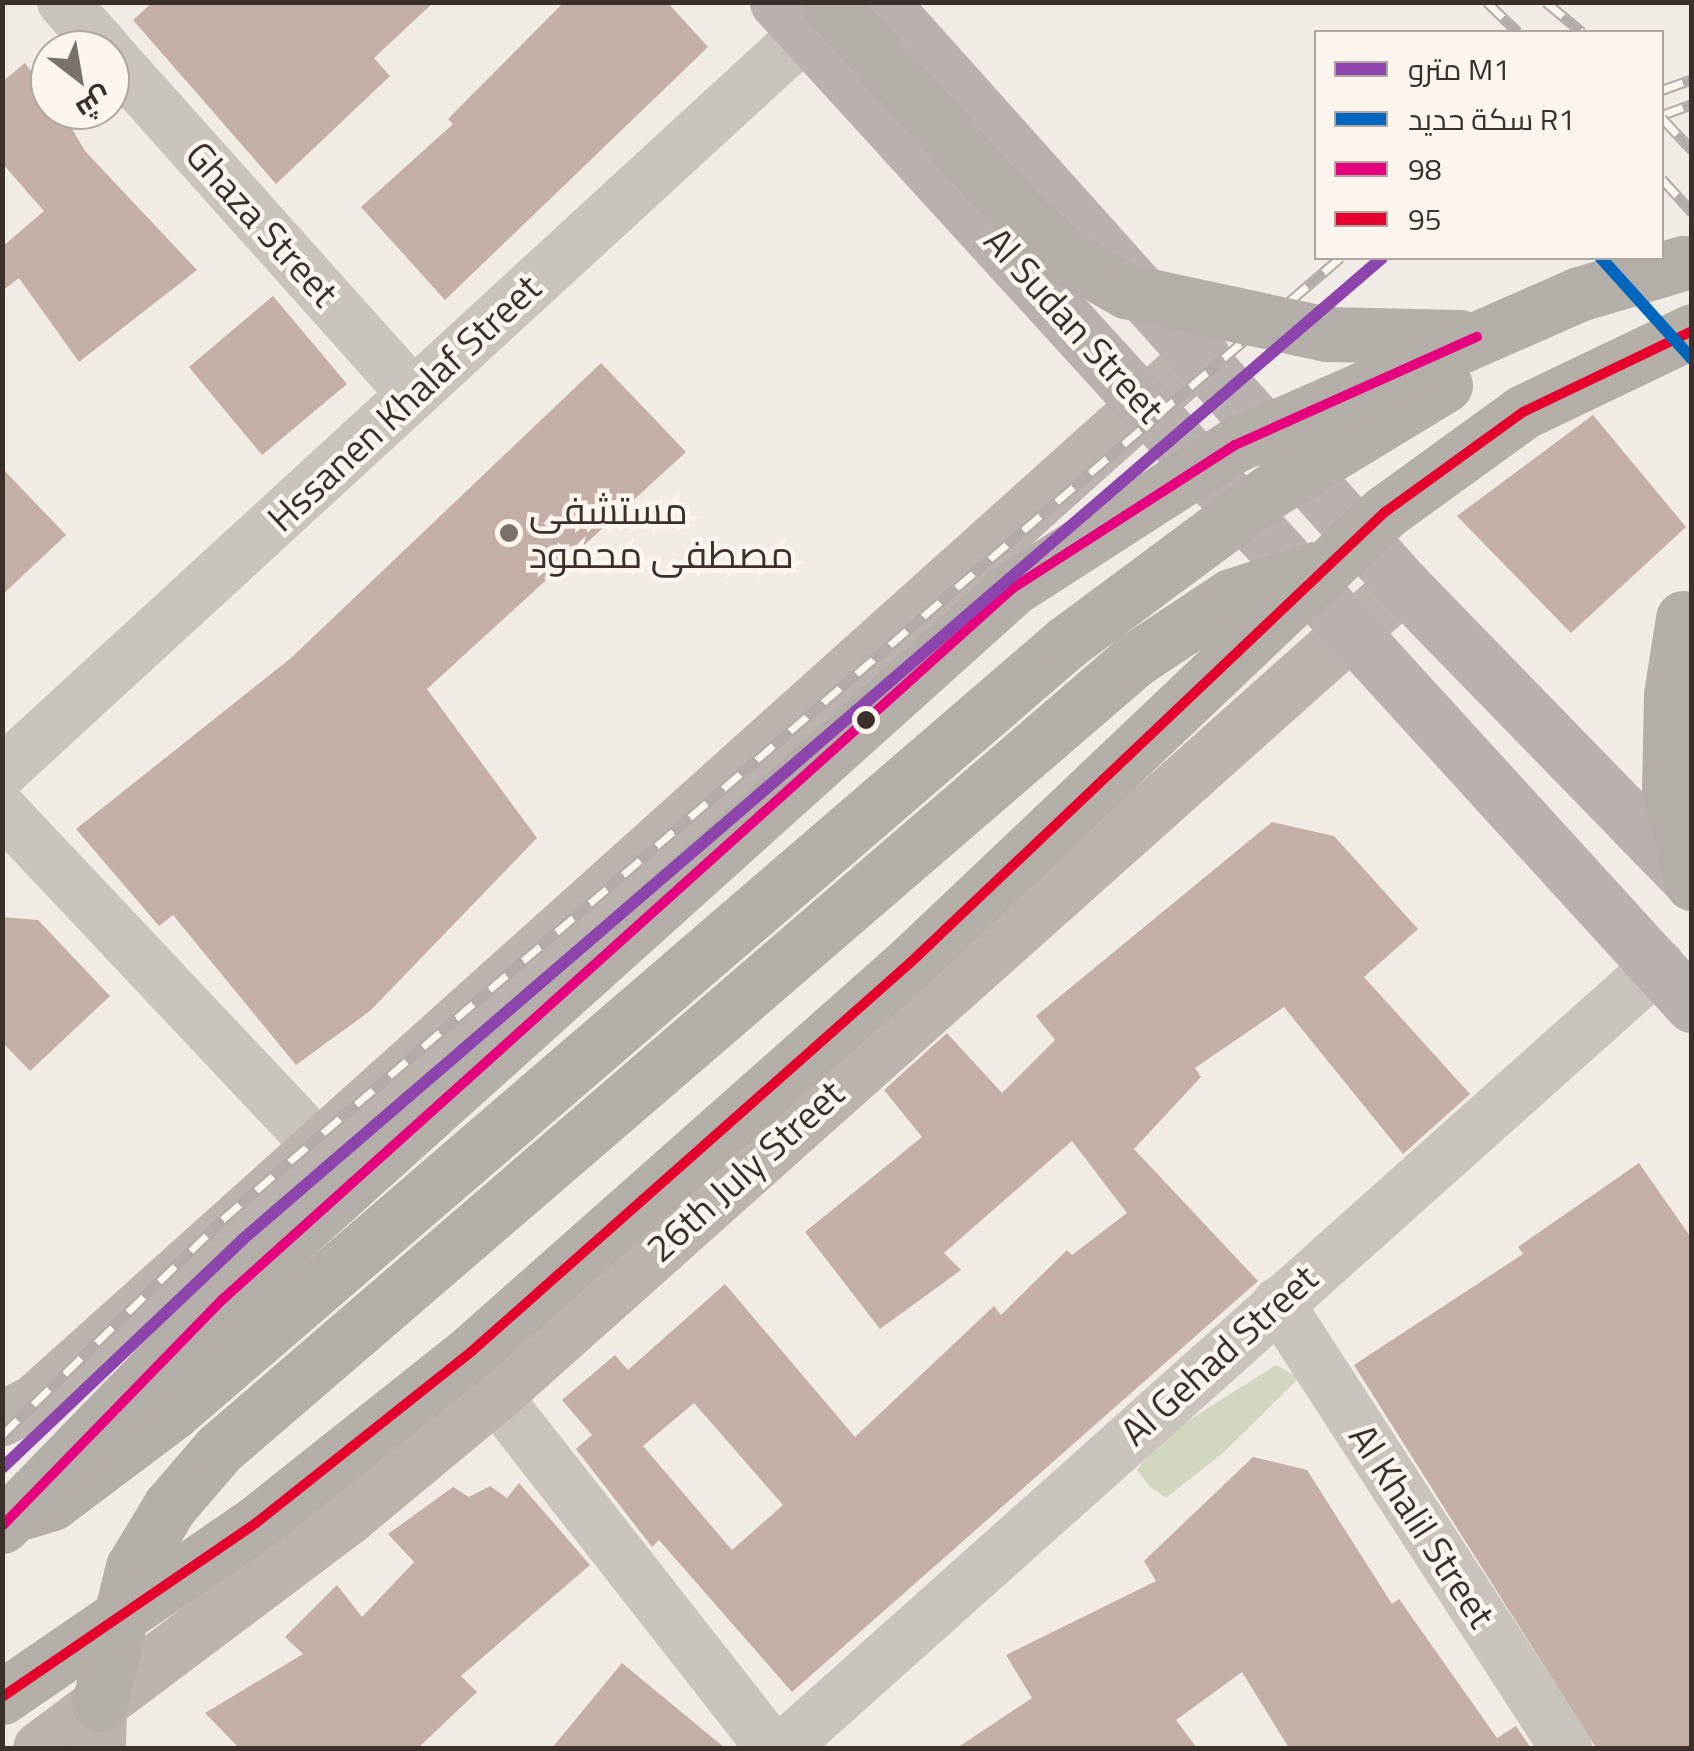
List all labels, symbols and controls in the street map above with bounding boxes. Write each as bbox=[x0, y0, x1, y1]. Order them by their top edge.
north arrow bbox=[30, 30, 130, 130]
legend bbox=[1314, 30, 1664, 260]
text: مترو M1 bbox=[1408, 46, 1510, 92]
text: ش bbox=[68, 77, 121, 132]
text: سكة حديد R1 bbox=[1408, 96, 1575, 142]
street label: Ghaza Street bbox=[176, 132, 348, 316]
text: 98 bbox=[1408, 146, 1442, 192]
text: 95 bbox=[1408, 196, 1442, 242]
street label: Al Sudan Street bbox=[975, 218, 1173, 432]
street label: Hssanen Khalaf Street bbox=[258, 265, 550, 541]
place label: مستشفى مصطفى محمود bbox=[529, 488, 794, 578]
marker: مستشفى مصطفى محمود bbox=[498, 522, 520, 544]
unlabelled marker bbox=[856, 710, 876, 730]
street label: 26th July Street bbox=[637, 1071, 853, 1271]
street label: Al Gehad Street bbox=[1111, 1255, 1327, 1455]
street label: Al Khalil Street bbox=[1339, 1416, 1505, 1636]

